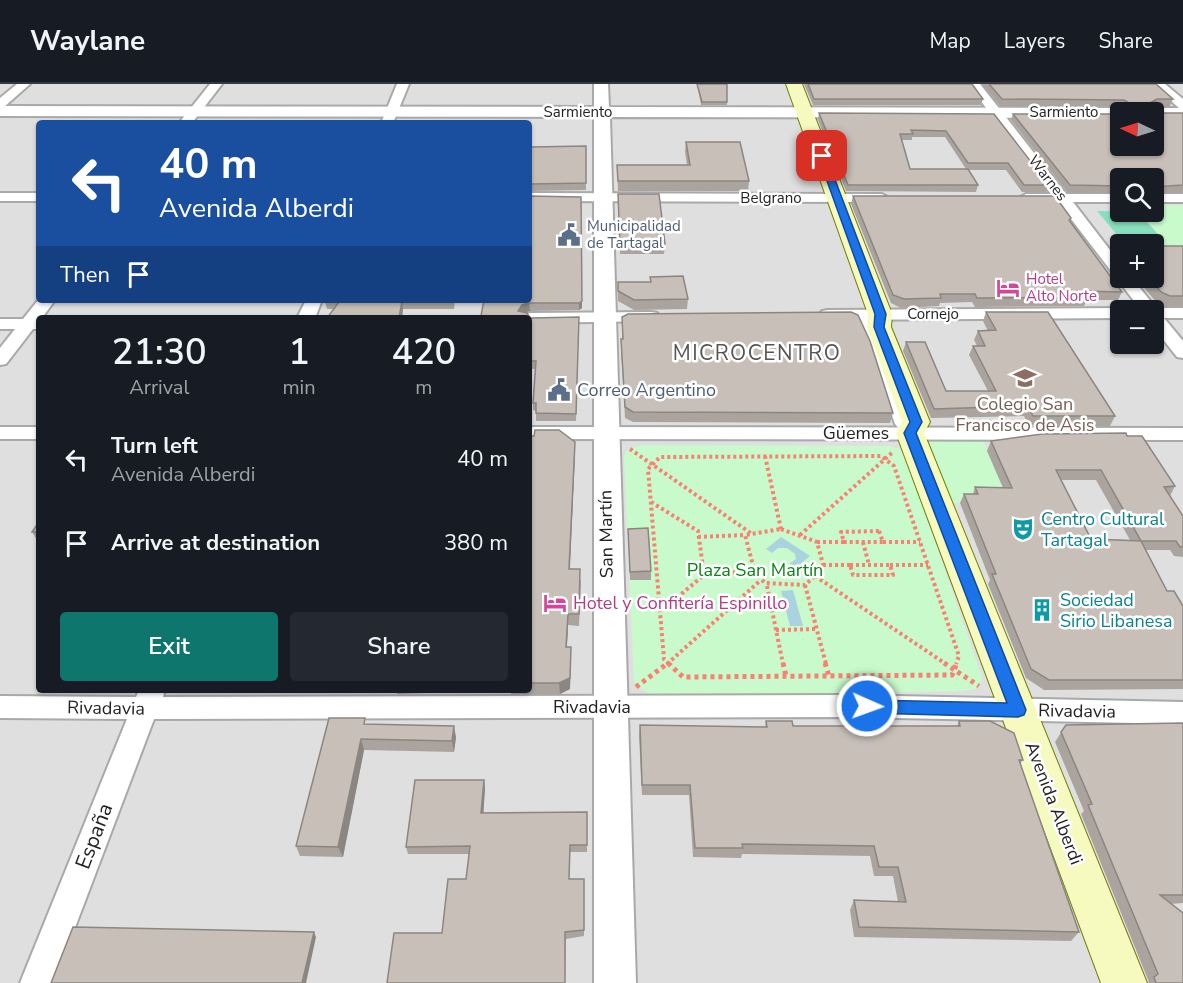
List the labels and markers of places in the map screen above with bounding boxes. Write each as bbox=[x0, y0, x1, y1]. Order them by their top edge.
pin bbox=[796, 130, 847, 181]
place label: Municipalidad de Tartagal bbox=[587, 216, 681, 253]
public building icon: Municipalidad de Tartagal bbox=[556, 222, 582, 248]
place label: Hotel Alto Norte bbox=[1026, 269, 1097, 306]
hotel icon: Hotel Alto Norte bbox=[995, 275, 1021, 301]
school or university icon: Colegio San Francisco de Asis bbox=[1012, 365, 1038, 391]
public building icon: Correo Argentino bbox=[546, 377, 572, 403]
place label: Correo Argentino bbox=[577, 378, 716, 402]
place label: Colegio San Francisco de Asis bbox=[956, 392, 1094, 437]
place label: Centro Cultural Tartagal bbox=[1041, 507, 1165, 552]
theatre icon: Centro Cultural Tartagal bbox=[1010, 516, 1036, 542]
place label: Sociedad Sirio Libanesa bbox=[1060, 588, 1172, 633]
hotel icon: Hotel y Confitería Espinillo bbox=[542, 590, 568, 616]
place label: Hotel y Confitería Espinillo bbox=[573, 591, 787, 615]
building icon: Sociedad Sirio Libanesa bbox=[1029, 597, 1055, 623]

